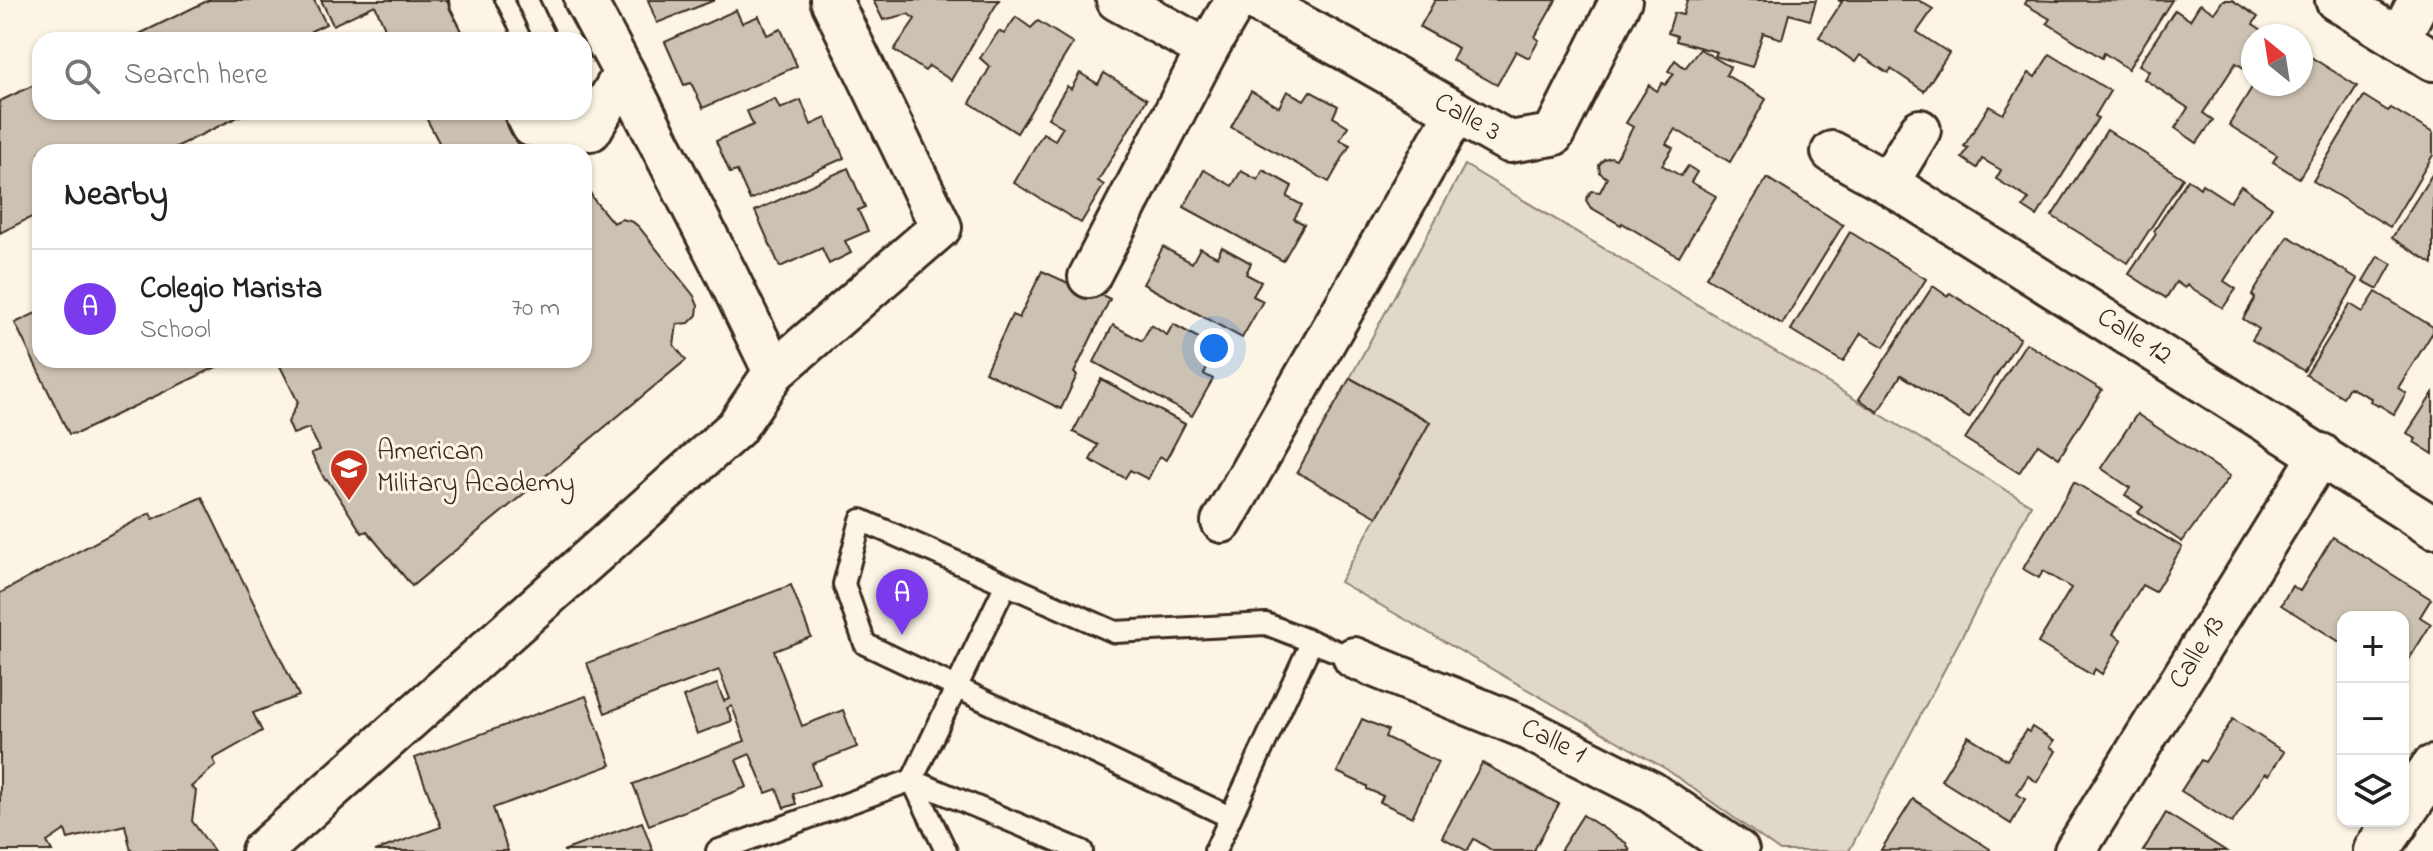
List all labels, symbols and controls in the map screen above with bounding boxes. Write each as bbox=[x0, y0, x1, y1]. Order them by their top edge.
north arrow bbox=[2241, 24, 2313, 96]
search box bbox=[32, 32, 592, 120]
icon: search bbox=[60, 54, 104, 98]
text: Search here bbox=[124, 54, 268, 98]
street label: Calle 3 bbox=[1426, 83, 1508, 153]
text: Nearby bbox=[64, 171, 168, 221]
text: Colegio Marista bbox=[140, 268, 322, 312]
text: A bbox=[82, 290, 98, 328]
text: 70 m bbox=[511, 290, 560, 328]
street label: Calle 12 bbox=[2088, 298, 2180, 376]
text: School bbox=[140, 312, 211, 350]
your location bbox=[1194, 328, 1234, 368]
place label: American Military Academy bbox=[377, 432, 575, 505]
school or university icon: American Military Academy bbox=[328, 447, 370, 502]
pin: A bbox=[876, 569, 928, 635]
street label: Calle 13 bbox=[2159, 608, 2237, 698]
map controls bbox=[2337, 611, 2409, 827]
button: + bbox=[2337, 611, 2409, 683]
button: − bbox=[2337, 683, 2409, 755]
street label: Calle 1 bbox=[1513, 709, 1593, 775]
button: layers bbox=[2337, 755, 2409, 827]

